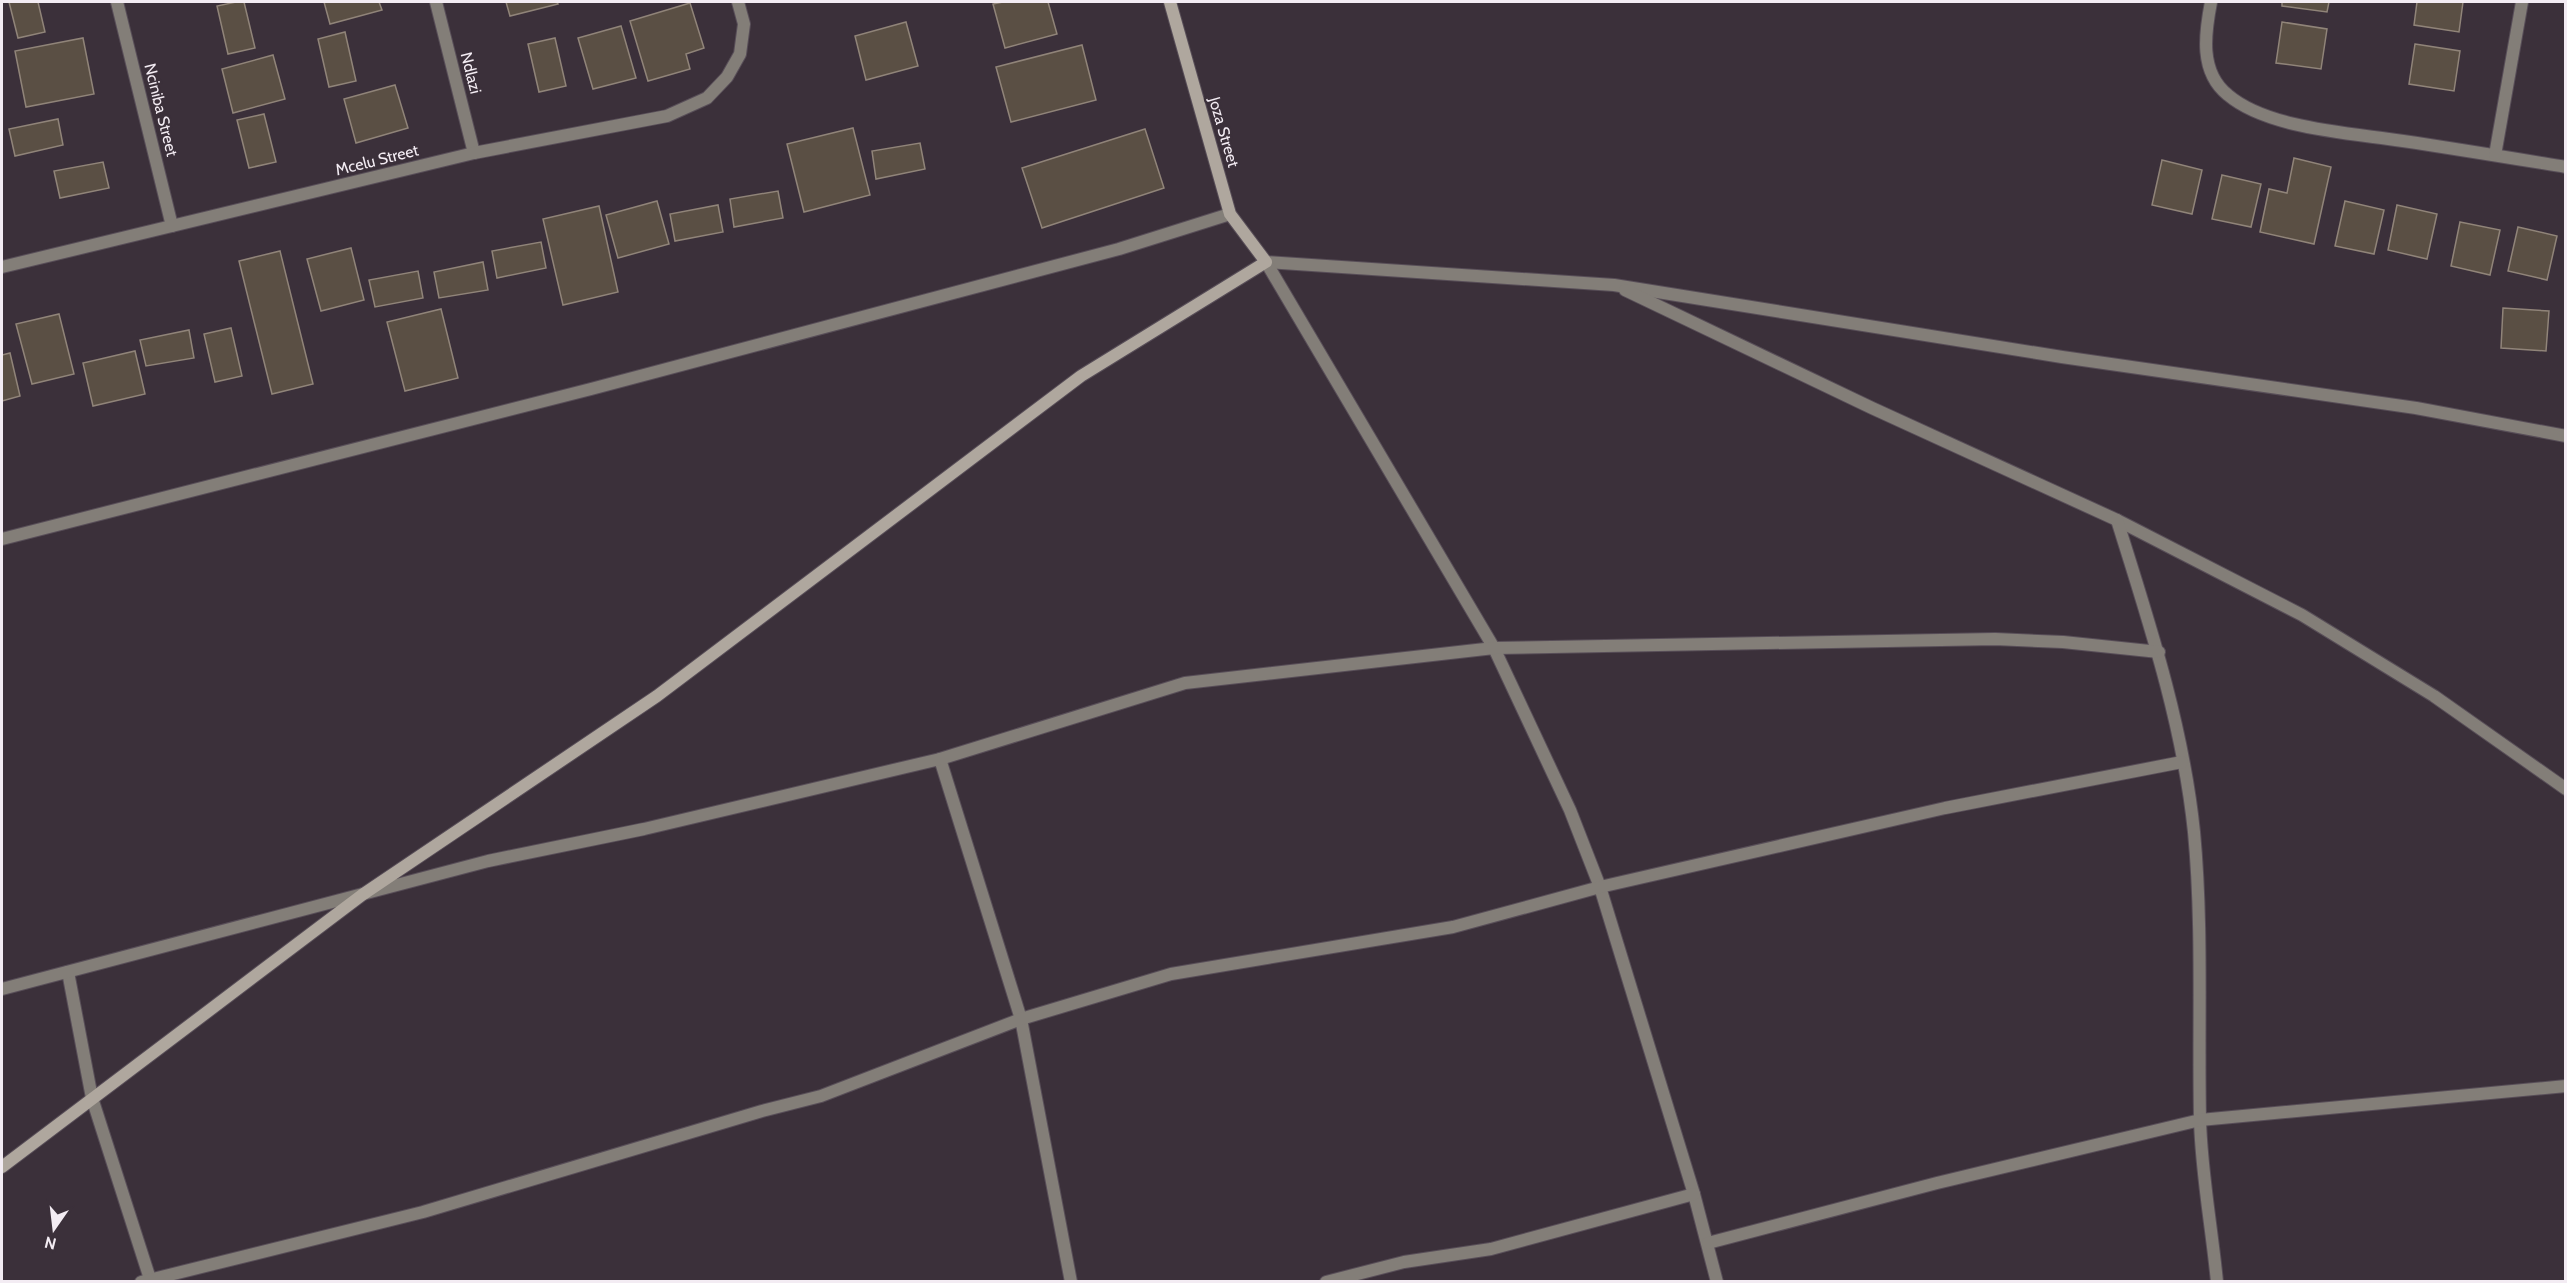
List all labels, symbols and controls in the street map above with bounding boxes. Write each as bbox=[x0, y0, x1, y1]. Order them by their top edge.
street label: Ndlazi bbox=[457, 50, 485, 96]
street label: Nciniba Street bbox=[140, 61, 182, 159]
street label: Joza Street bbox=[1205, 94, 1243, 170]
street label: Mcelu Street bbox=[333, 140, 421, 180]
north arrow bbox=[24, 1199, 84, 1259]
text: N bbox=[43, 1232, 58, 1254]

